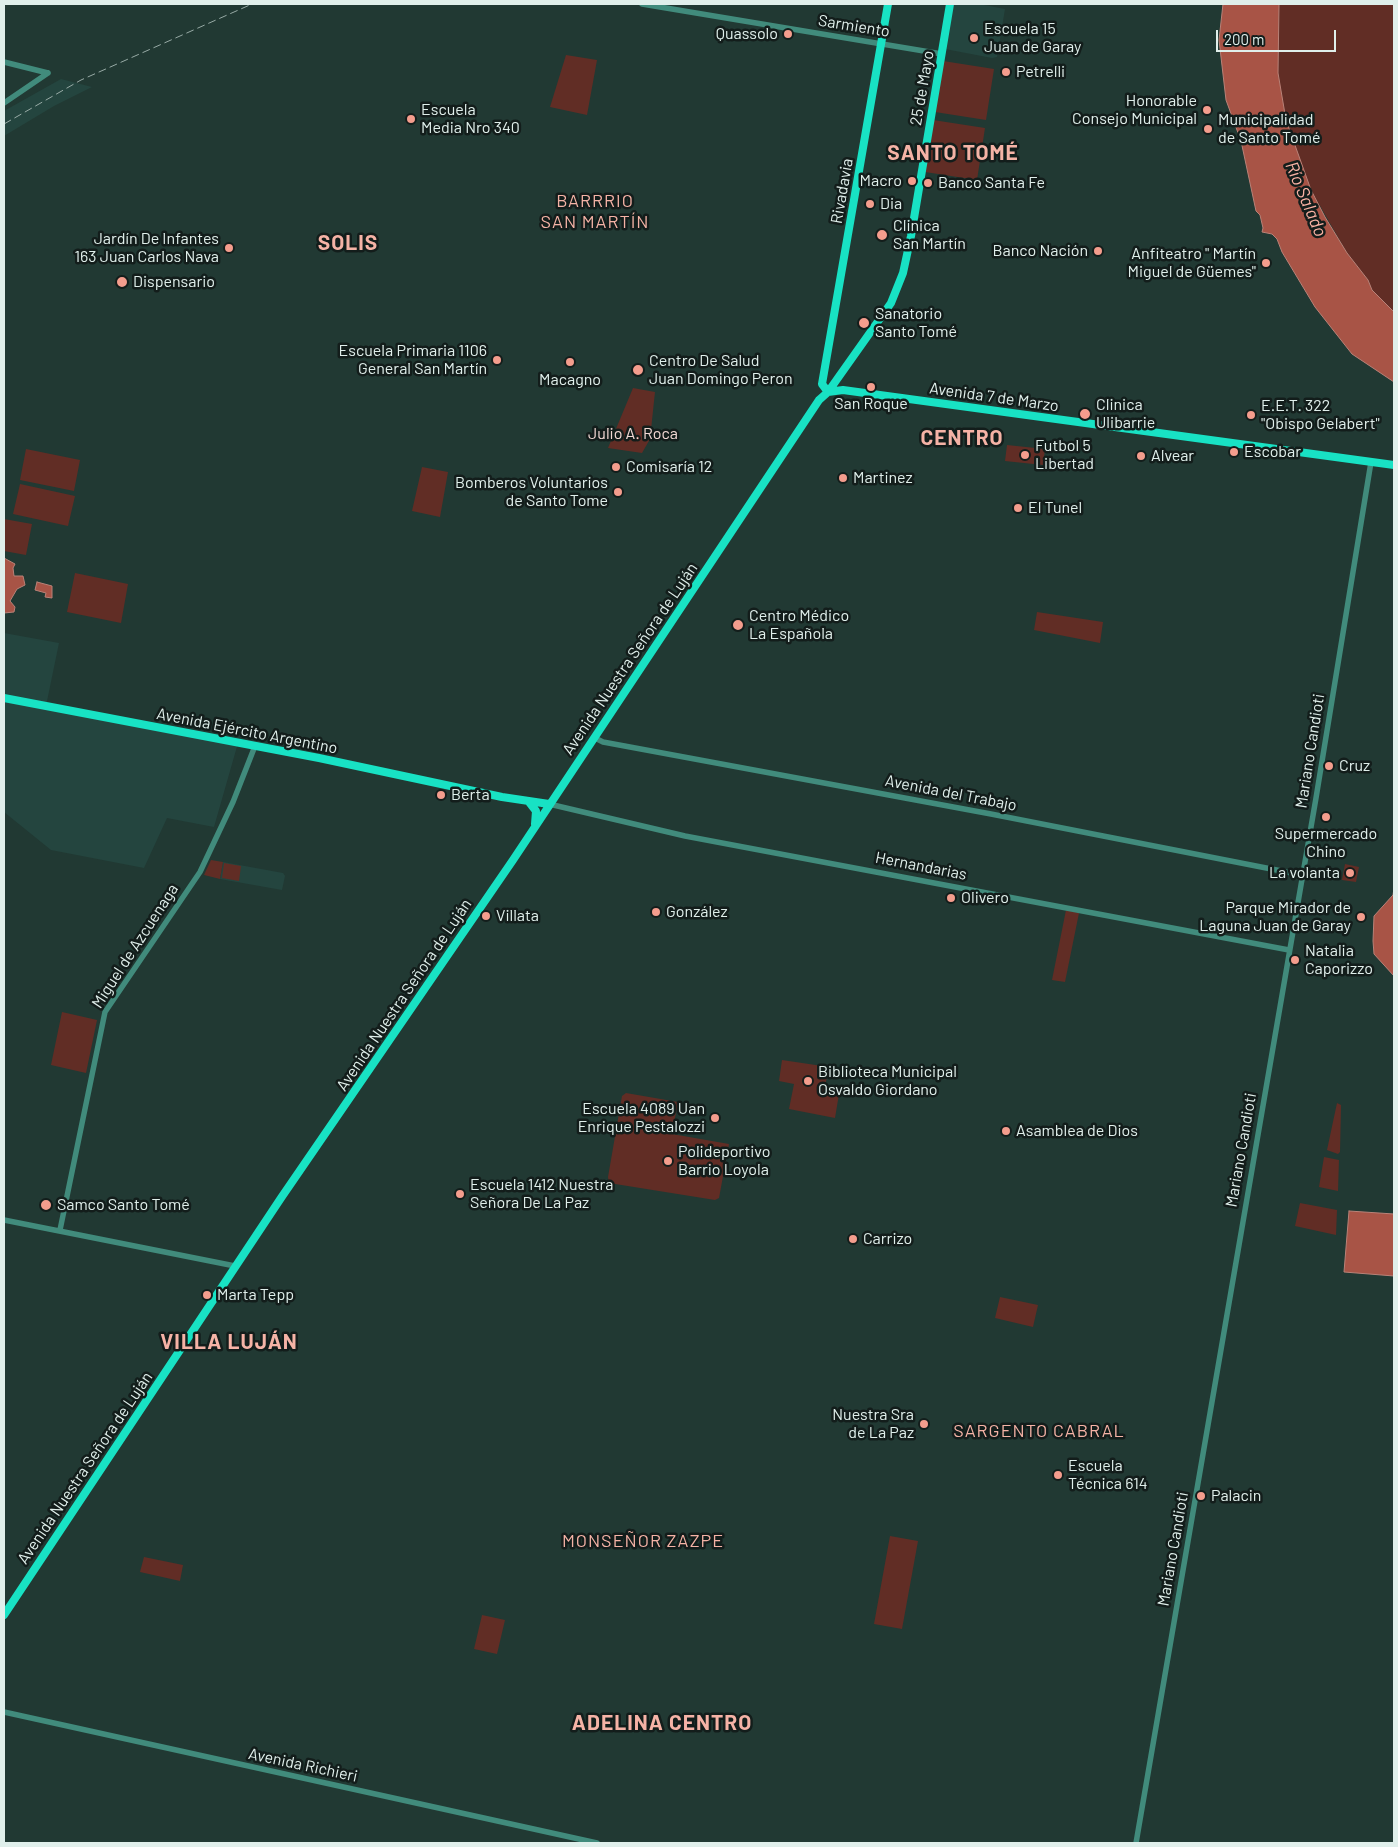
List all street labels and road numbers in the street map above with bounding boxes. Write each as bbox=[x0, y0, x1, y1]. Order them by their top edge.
street label: Sarmiento bbox=[817, 11, 891, 41]
street label: 25 de Mayo bbox=[906, 49, 938, 127]
street label: Rivadavia bbox=[827, 157, 857, 225]
street label: Avenida 7 de Marzo bbox=[928, 378, 1060, 416]
street label: Avenida Nuestra Señora de Luján bbox=[558, 559, 702, 759]
street label: Mariano Candioti bbox=[1291, 692, 1329, 810]
street label: Avenida Ejército Argentino bbox=[155, 704, 339, 758]
street label: Avenida del Trabajo bbox=[883, 771, 1019, 815]
street label: Hernandarias bbox=[874, 848, 968, 884]
street label: Miguel de Azcuenaga bbox=[88, 880, 182, 1012]
street label: Avenida Nuestra Señora de Luján bbox=[332, 895, 476, 1095]
street label: Mariano Candioti bbox=[1221, 1091, 1261, 1209]
street label: Avenida Nuestra Señora de Luján bbox=[13, 1368, 157, 1568]
street label: Mariano Candioti bbox=[1153, 1490, 1193, 1608]
street label: Avenida Richieri bbox=[247, 1744, 359, 1786]

